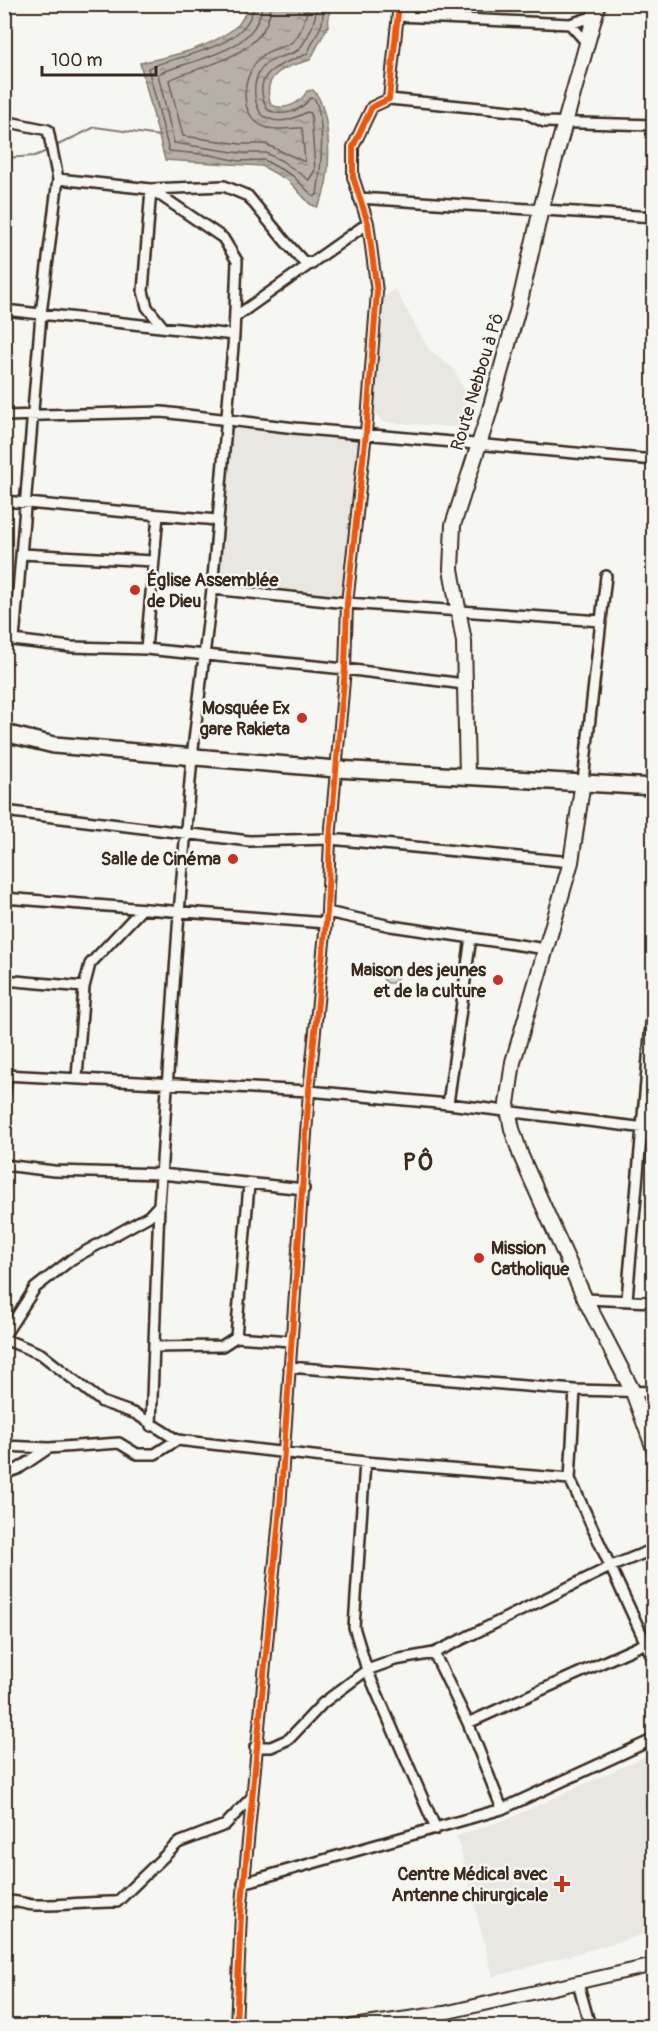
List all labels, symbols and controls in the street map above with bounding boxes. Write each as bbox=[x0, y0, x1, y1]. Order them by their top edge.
scale bar bbox=[42, 39, 156, 77]
text: 100 m bbox=[51, 49, 103, 72]
street label: Route Nebbou à Pô bbox=[446, 311, 509, 454]
place label: Église Assemblée de Dieu bbox=[147, 569, 280, 613]
marker: Église Assemblée de Dieu bbox=[128, 583, 142, 597]
place label: Mosquée Ex gare Rakieta bbox=[200, 697, 291, 741]
marker: Mosquée Ex gare Rakieta bbox=[295, 711, 309, 725]
place label: Salle de Cinéma bbox=[101, 848, 222, 871]
marker: Salle de Cinéma bbox=[226, 852, 240, 866]
place label: Maison des jeunes et de la culture bbox=[351, 959, 487, 1003]
marker: Maison des jeunes et de la culture bbox=[491, 973, 505, 987]
district label: PÔ bbox=[403, 1147, 435, 1177]
place label: Mission Catholique bbox=[491, 1237, 570, 1281]
marker: Mission Catholique bbox=[472, 1251, 486, 1265]
place label: Centre Médical avec Antenne chirurgicale bbox=[392, 1863, 549, 1907]
marker: Centre Médical avec Antenne chirurgicale bbox=[553, 1875, 571, 1893]

